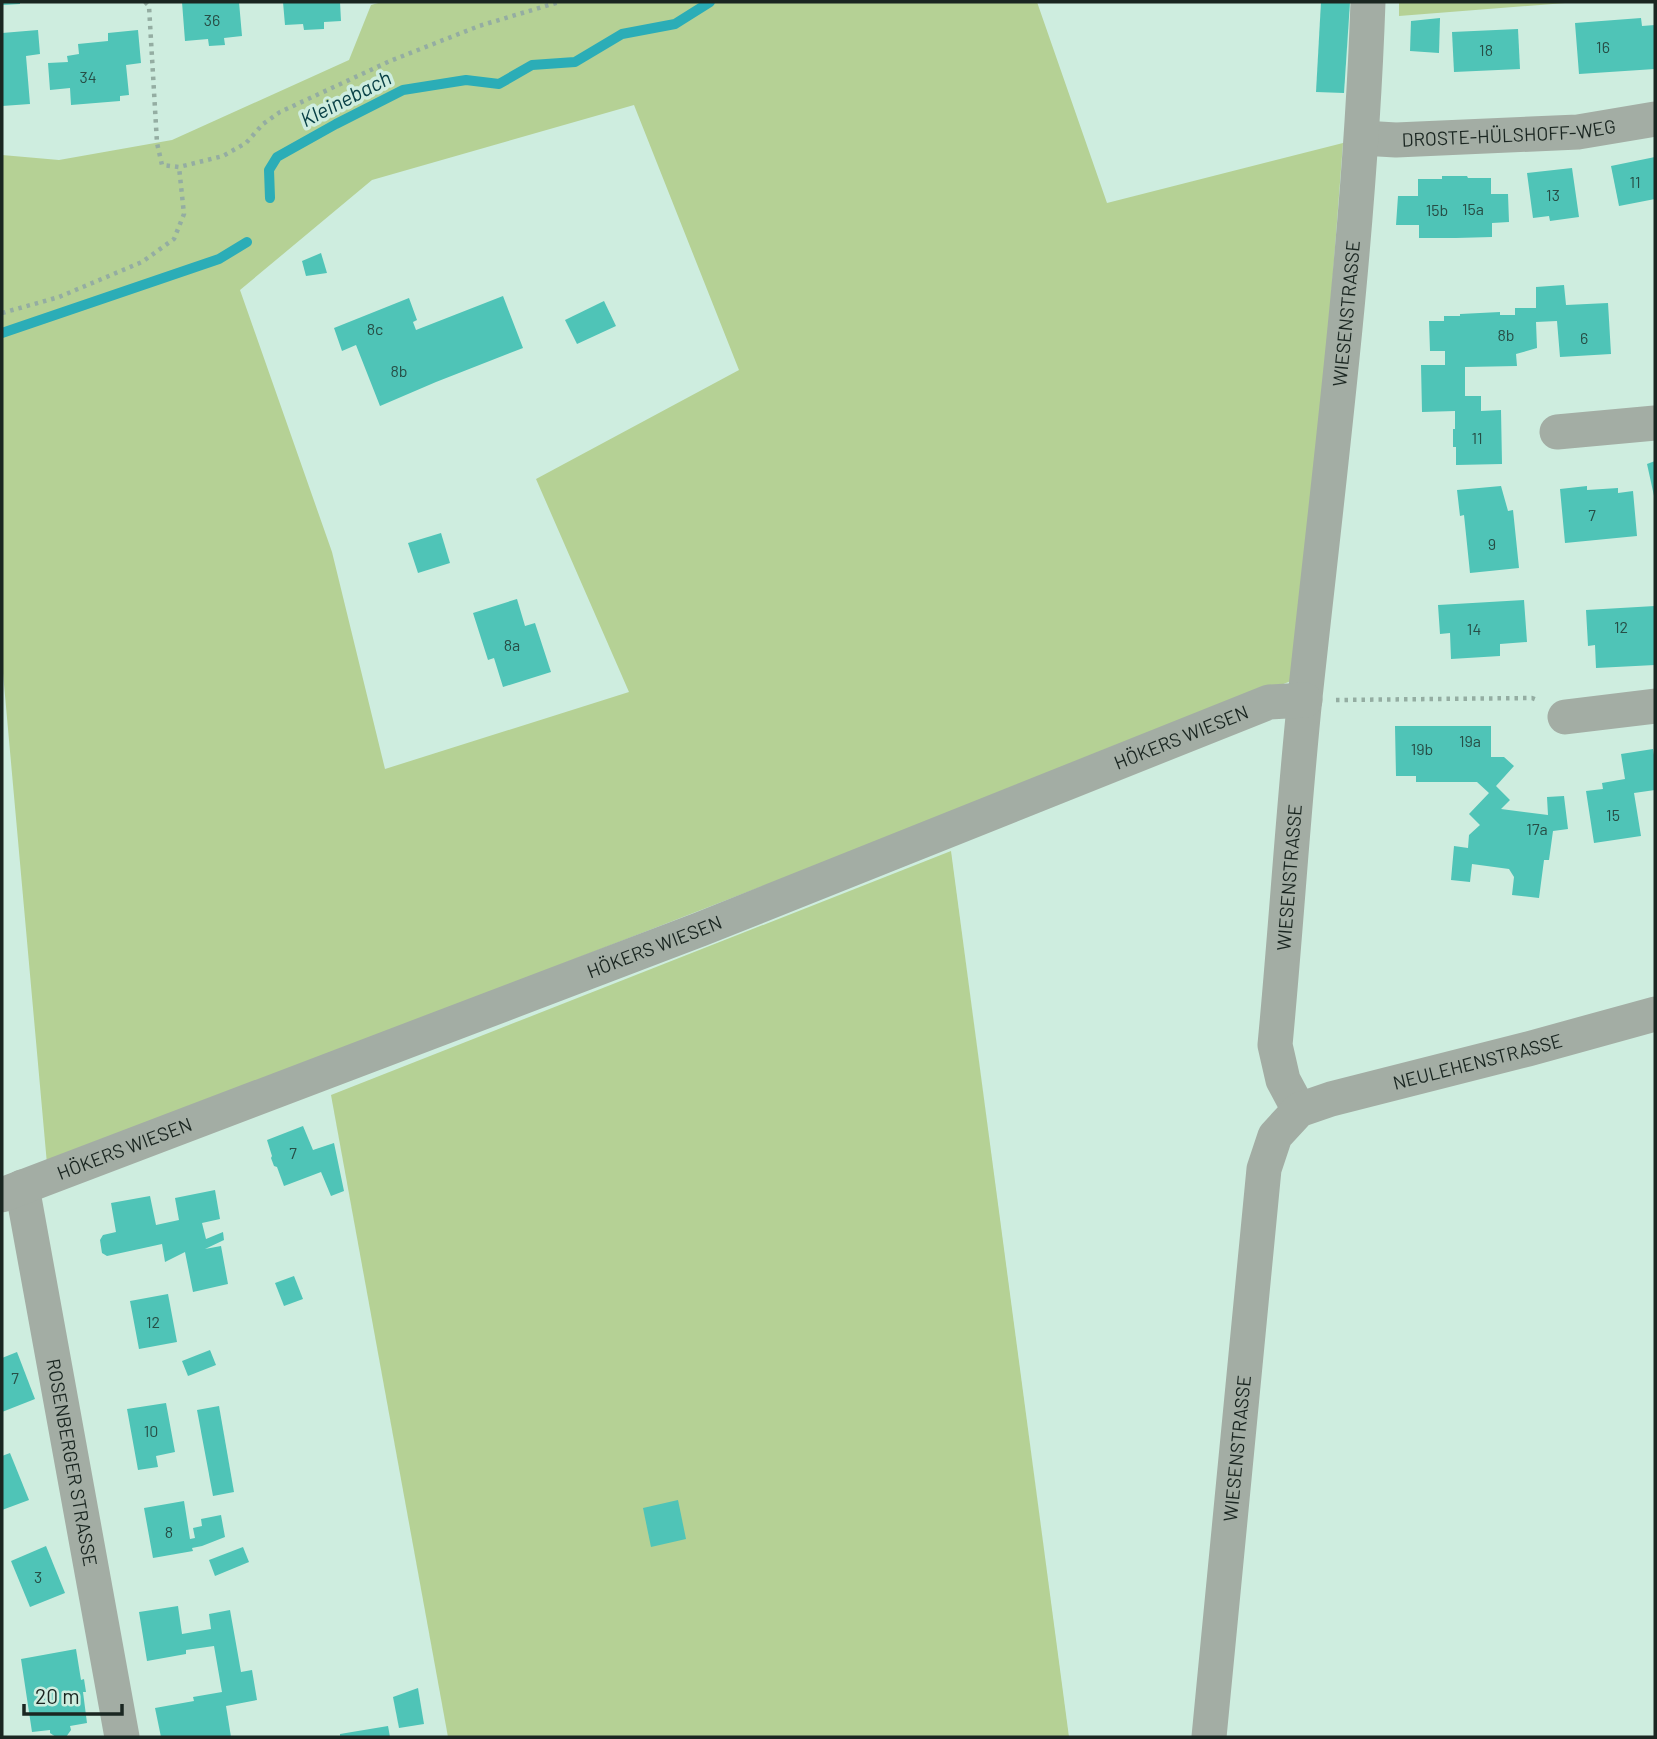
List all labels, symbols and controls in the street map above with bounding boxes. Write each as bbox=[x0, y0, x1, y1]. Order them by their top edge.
house number: 36 bbox=[204, 10, 220, 29]
house number: 16 bbox=[1596, 37, 1610, 56]
house number: 18 bbox=[1479, 40, 1493, 59]
water label: Kleinebach bbox=[296, 64, 395, 131]
house number: 34 bbox=[79, 67, 97, 86]
street label: DROSTE-HÜLSHOFF-WEG bbox=[1401, 114, 1617, 151]
house number: 11 bbox=[1629, 172, 1641, 191]
house number: 13 bbox=[1546, 185, 1560, 204]
house number: 15a bbox=[1462, 199, 1484, 218]
house number: 15b bbox=[1426, 200, 1448, 219]
street label: WIESENSTRASSE bbox=[1327, 239, 1364, 388]
house number: 8c bbox=[367, 319, 383, 338]
house number: 8b bbox=[1497, 325, 1515, 344]
house number: 6 bbox=[1580, 328, 1588, 347]
house number: 8b bbox=[390, 361, 408, 380]
house number: 11 bbox=[1471, 428, 1483, 447]
house number: 7 bbox=[1588, 505, 1596, 524]
house number: 9 bbox=[1488, 534, 1496, 553]
house number: 12 bbox=[1614, 617, 1628, 636]
house number: 14 bbox=[1467, 619, 1481, 638]
house number: 8a bbox=[504, 635, 520, 654]
street label: HÖKERS WIESEN bbox=[1111, 700, 1251, 774]
house number: 19a bbox=[1459, 731, 1481, 750]
house number: 19b bbox=[1411, 739, 1433, 758]
street label: WIESENSTRASSE bbox=[1271, 803, 1306, 952]
house number: 15 bbox=[1606, 805, 1620, 824]
house number: 17a bbox=[1526, 819, 1548, 838]
street label: HÖKERS WIESEN bbox=[583, 910, 725, 982]
street label: NEULEHENSTRASSE bbox=[1390, 1028, 1565, 1094]
street label: HÖKERS WIESEN bbox=[54, 1112, 195, 1184]
house number: 7 bbox=[289, 1143, 297, 1162]
house number: 12 bbox=[146, 1312, 160, 1331]
street label: ROSENBERGER STRASSE bbox=[42, 1357, 103, 1568]
house number: 7 bbox=[11, 1368, 19, 1387]
street label: WIESENSTRASSE bbox=[1218, 1374, 1255, 1523]
house number: 10 bbox=[144, 1421, 158, 1440]
house number: 8 bbox=[165, 1522, 173, 1541]
house number: 3 bbox=[34, 1567, 42, 1586]
scale bar bbox=[24, 1672, 122, 1716]
text: 20 m bbox=[35, 1683, 80, 1708]

